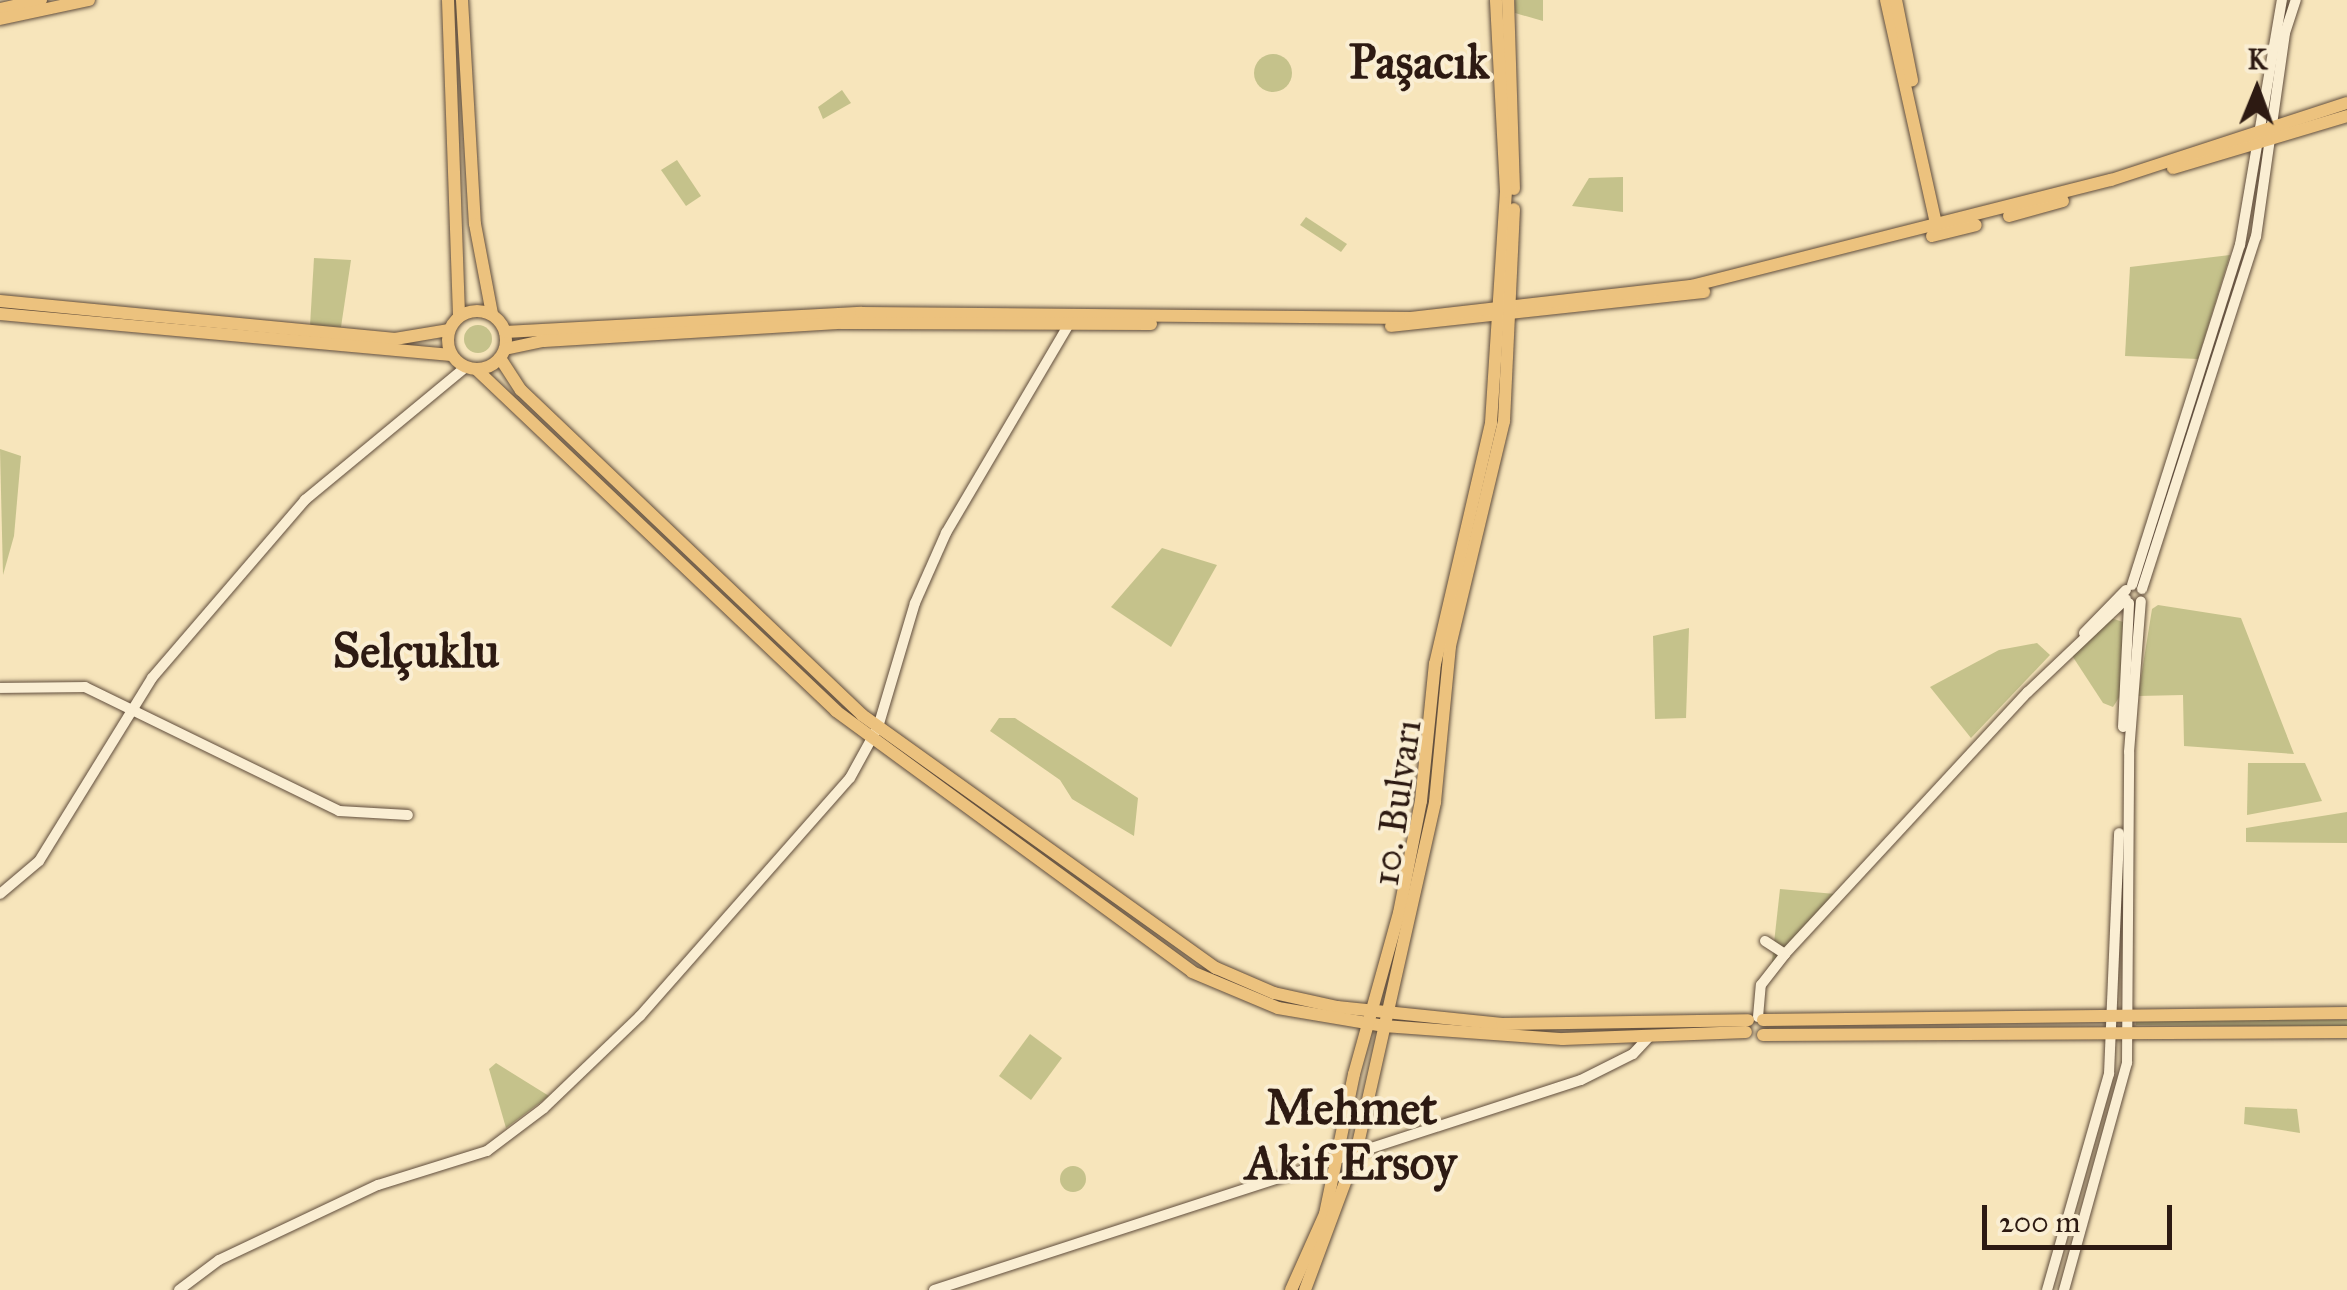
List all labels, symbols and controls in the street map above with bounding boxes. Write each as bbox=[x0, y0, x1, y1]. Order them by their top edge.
district label: Paşacık bbox=[1349, 33, 1489, 91]
north arrow bbox=[2207, 40, 2307, 140]
text: K bbox=[2247, 42, 2268, 77]
district label: Selçuklu bbox=[333, 622, 499, 680]
street label: 10. Bulvarı bbox=[1363, 717, 1431, 889]
district label: Mehmet Akif Ersoy bbox=[1246, 1078, 1456, 1191]
scale bar bbox=[1987, 1185, 2177, 1247]
text: 200 m bbox=[1999, 1204, 2080, 1240]

